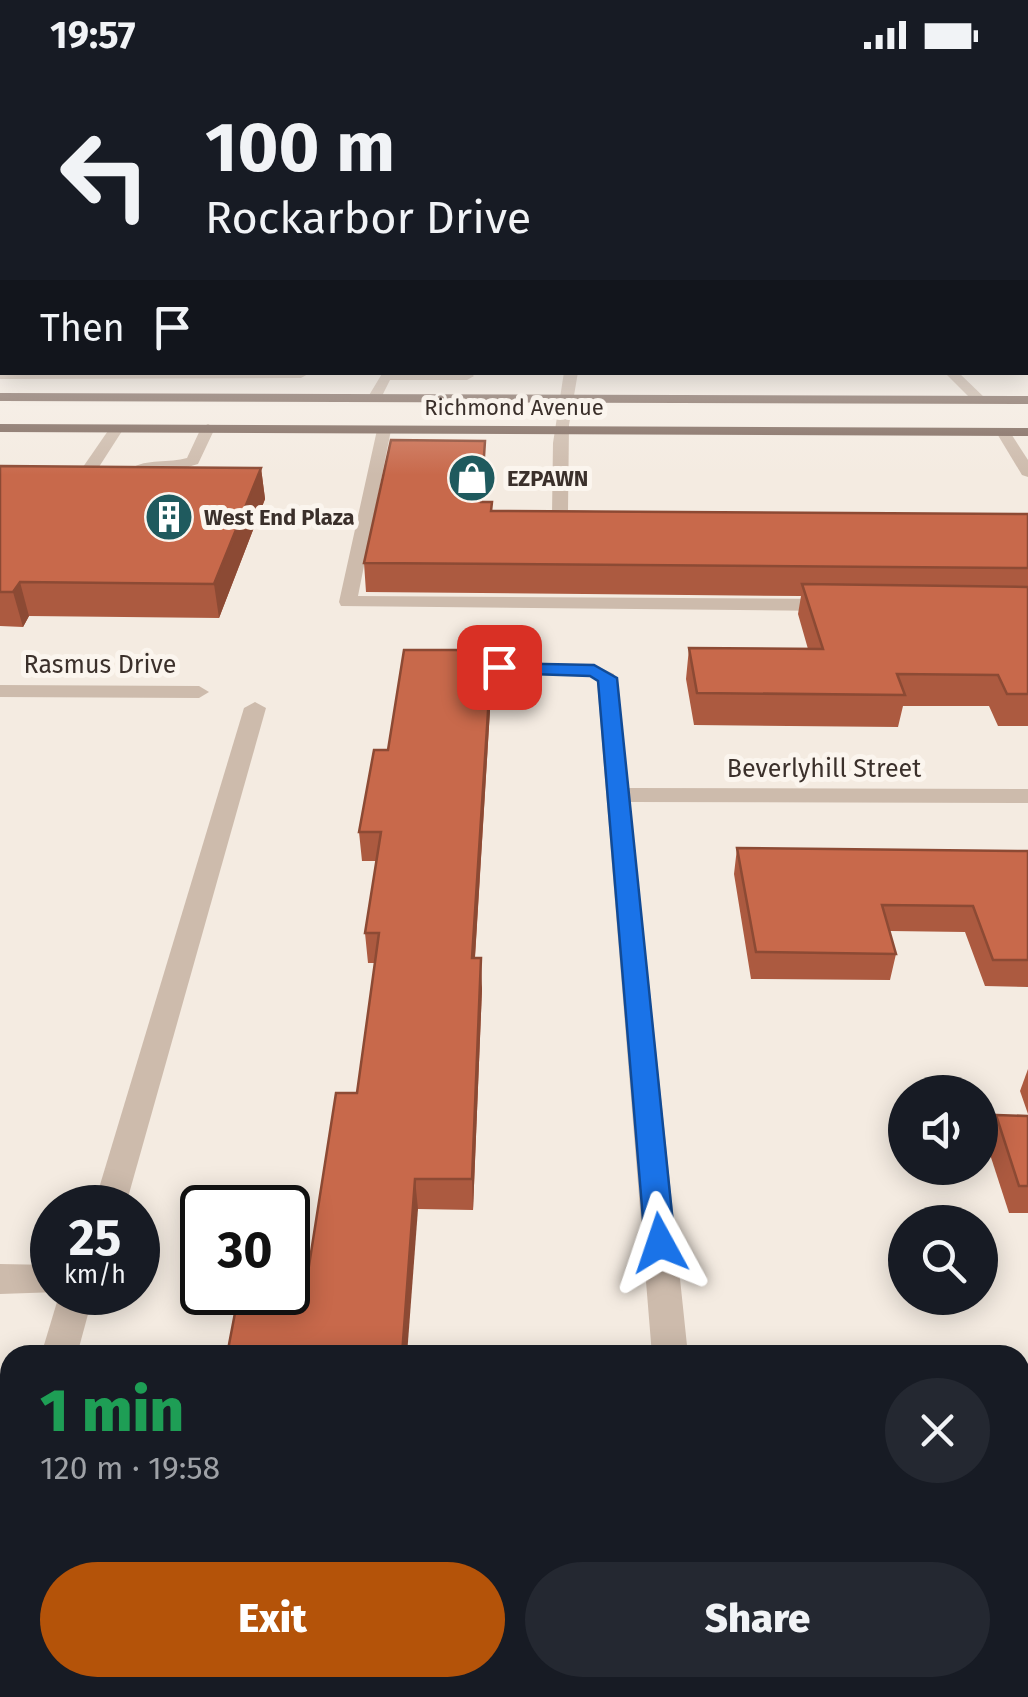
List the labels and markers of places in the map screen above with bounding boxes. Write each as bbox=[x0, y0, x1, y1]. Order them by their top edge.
shop icon: EZPAWN bbox=[446, 452, 498, 504]
place label: EZPAWN bbox=[507, 465, 588, 492]
building icon: West End Plaza bbox=[143, 491, 195, 543]
place label: West End Plaza bbox=[204, 504, 355, 531]
pin bbox=[457, 625, 542, 710]

